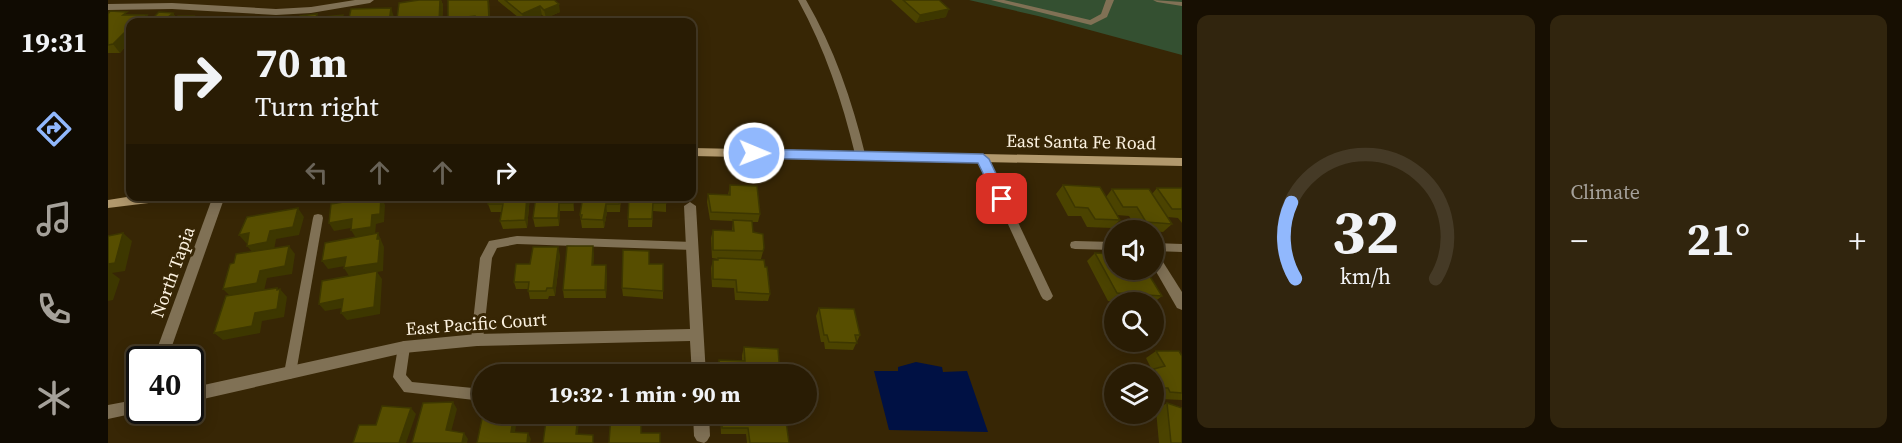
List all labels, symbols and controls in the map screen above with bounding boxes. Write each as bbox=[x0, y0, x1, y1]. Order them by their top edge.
text: 19:31 bbox=[21, 24, 87, 61]
text: 70 m bbox=[255, 33, 348, 91]
icon: right bbox=[156, 42, 234, 120]
text: Turn right bbox=[255, 88, 379, 125]
icon: directions bbox=[33, 108, 75, 150]
position arrow bbox=[722, 121, 786, 185]
street label: East Santa Fe Road bbox=[1006, 128, 1156, 155]
icon: left bbox=[300, 156, 333, 189]
icon: ahead bbox=[363, 156, 396, 189]
icon: ahead bbox=[426, 156, 459, 189]
icon: right bbox=[489, 156, 522, 189]
pin bbox=[976, 173, 1027, 224]
text: Climate bbox=[1571, 178, 1640, 206]
icon: arrive bbox=[985, 182, 1018, 215]
text: 32 bbox=[1332, 188, 1400, 274]
icon: music bbox=[33, 198, 75, 240]
text: 21° bbox=[1686, 208, 1750, 270]
text: − bbox=[1571, 218, 1588, 263]
text: + bbox=[1848, 218, 1866, 263]
map controls bbox=[1104, 220, 1164, 424]
button: sound bbox=[1104, 220, 1164, 280]
street label: North Tapia bbox=[144, 222, 201, 321]
text: km/h bbox=[1340, 262, 1391, 291]
icon: phone bbox=[33, 288, 75, 330]
button: search bbox=[1104, 292, 1164, 352]
street label: East Pacific Court bbox=[405, 306, 547, 341]
speed limit sign: 40 bbox=[126, 346, 204, 424]
button: layers bbox=[1104, 364, 1164, 424]
icon: climate bbox=[33, 377, 75, 419]
text: 19:32 · 1 min · 90 m bbox=[549, 379, 740, 409]

